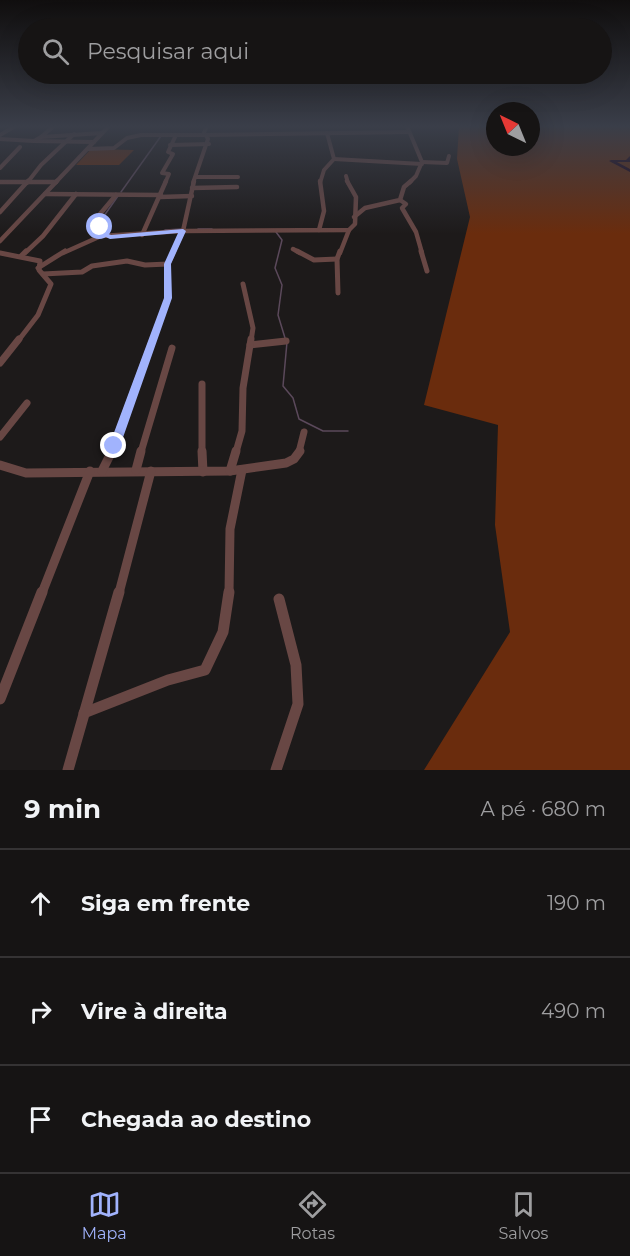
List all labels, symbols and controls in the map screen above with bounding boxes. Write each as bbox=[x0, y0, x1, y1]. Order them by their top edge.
search box bbox=[18, 18, 612, 84]
icon: search bbox=[39, 35, 72, 68]
text: Pesquisar aqui bbox=[87, 38, 249, 65]
north arrow bbox=[486, 102, 540, 156]
route start bbox=[86, 213, 112, 239]
route end bbox=[100, 432, 126, 458]
text: 9 min bbox=[24, 793, 101, 825]
text: A pé · 680 m bbox=[481, 797, 606, 821]
icon: ahead bbox=[24, 887, 57, 920]
text: Siga em frente bbox=[81, 890, 250, 917]
text: 190 m bbox=[547, 891, 606, 915]
icon: right bbox=[24, 995, 57, 1028]
text: Vire à direita bbox=[81, 998, 228, 1025]
text: 490 m bbox=[541, 999, 606, 1023]
icon: arrive bbox=[24, 1103, 57, 1136]
text: Chegada ao destino bbox=[81, 1106, 311, 1133]
tab: Mapa bbox=[82, 1188, 127, 1243]
tab: Rotas bbox=[290, 1188, 335, 1243]
tab: Salvos bbox=[498, 1188, 548, 1243]

